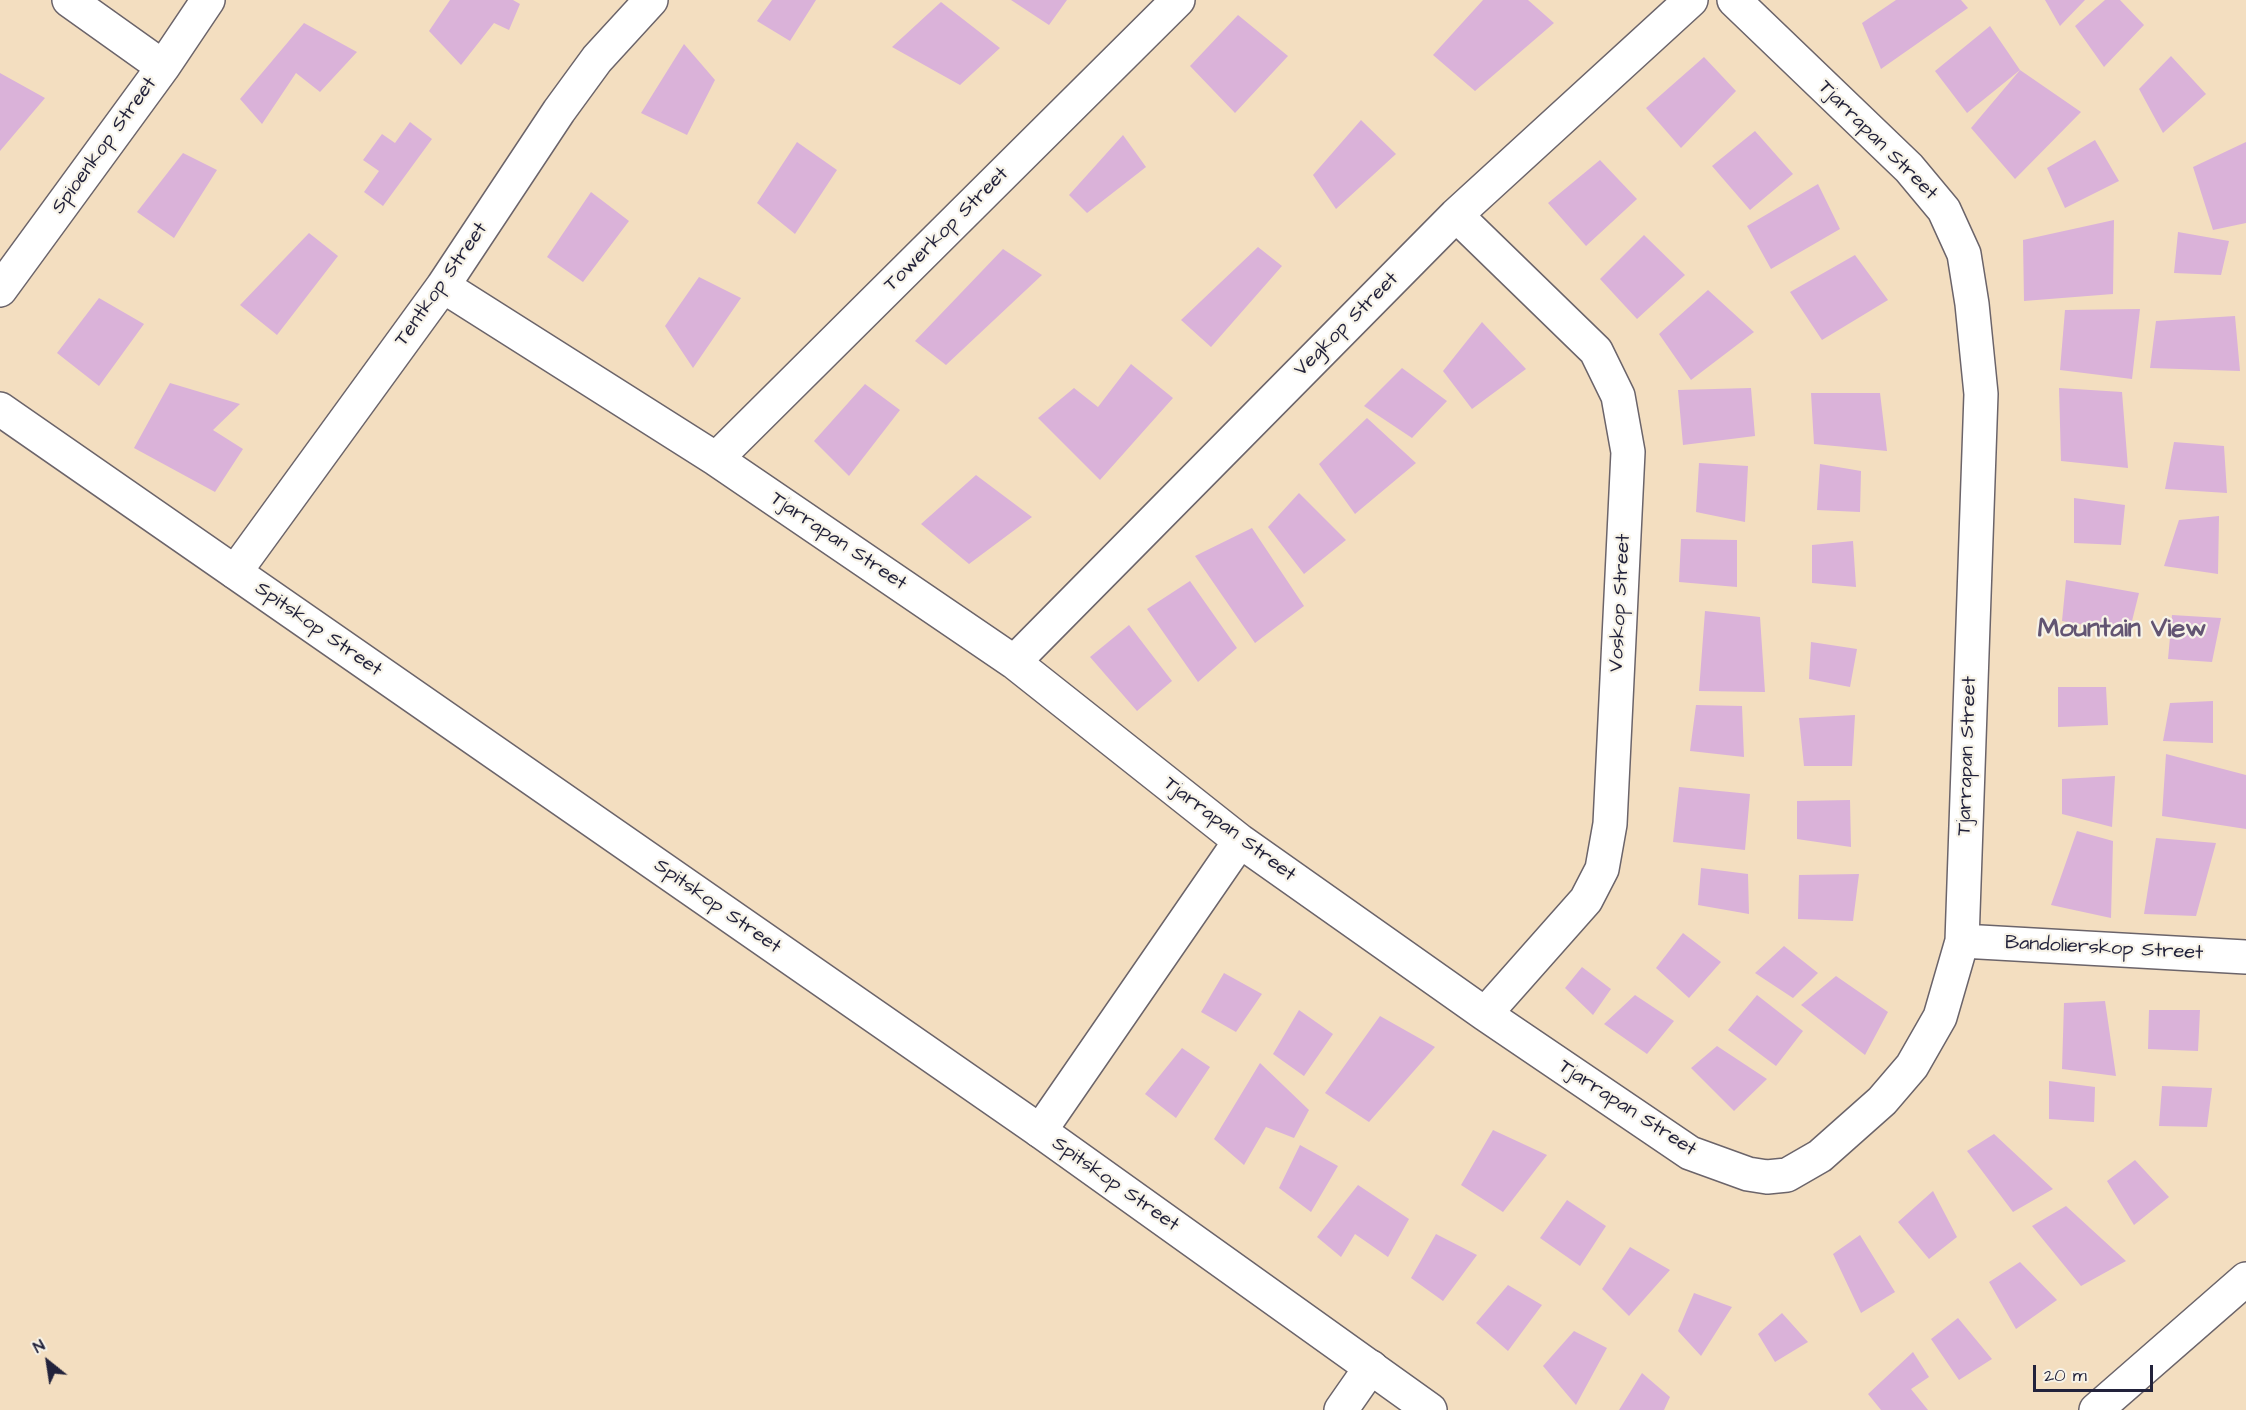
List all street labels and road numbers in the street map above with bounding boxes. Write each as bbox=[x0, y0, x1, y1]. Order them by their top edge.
street label: Spioenkop Street bbox=[47, 73, 163, 219]
street label: Tjarrapan Street bbox=[1812, 76, 1942, 206]
street label: Towerkop Street bbox=[880, 163, 1014, 297]
street label: Tentkop Street bbox=[390, 218, 494, 352]
street label: Vegkop Street bbox=[1290, 268, 1404, 382]
street label: Tjarrapan Street bbox=[765, 487, 911, 597]
street label: Voskop Street bbox=[1605, 533, 1637, 673]
street label: Spitskop Street bbox=[250, 577, 386, 683]
street label: Tjarrapan Street bbox=[1953, 676, 1983, 836]
street label: Tjarrapan Street bbox=[1158, 772, 1300, 888]
street label: Spitskop Street bbox=[649, 854, 785, 960]
street label: Bandolierskop Street bbox=[2004, 932, 2204, 966]
street label: Tjarrapan Street bbox=[1554, 1056, 1700, 1162]
street label: Spitskop Street bbox=[1047, 1132, 1183, 1238]

